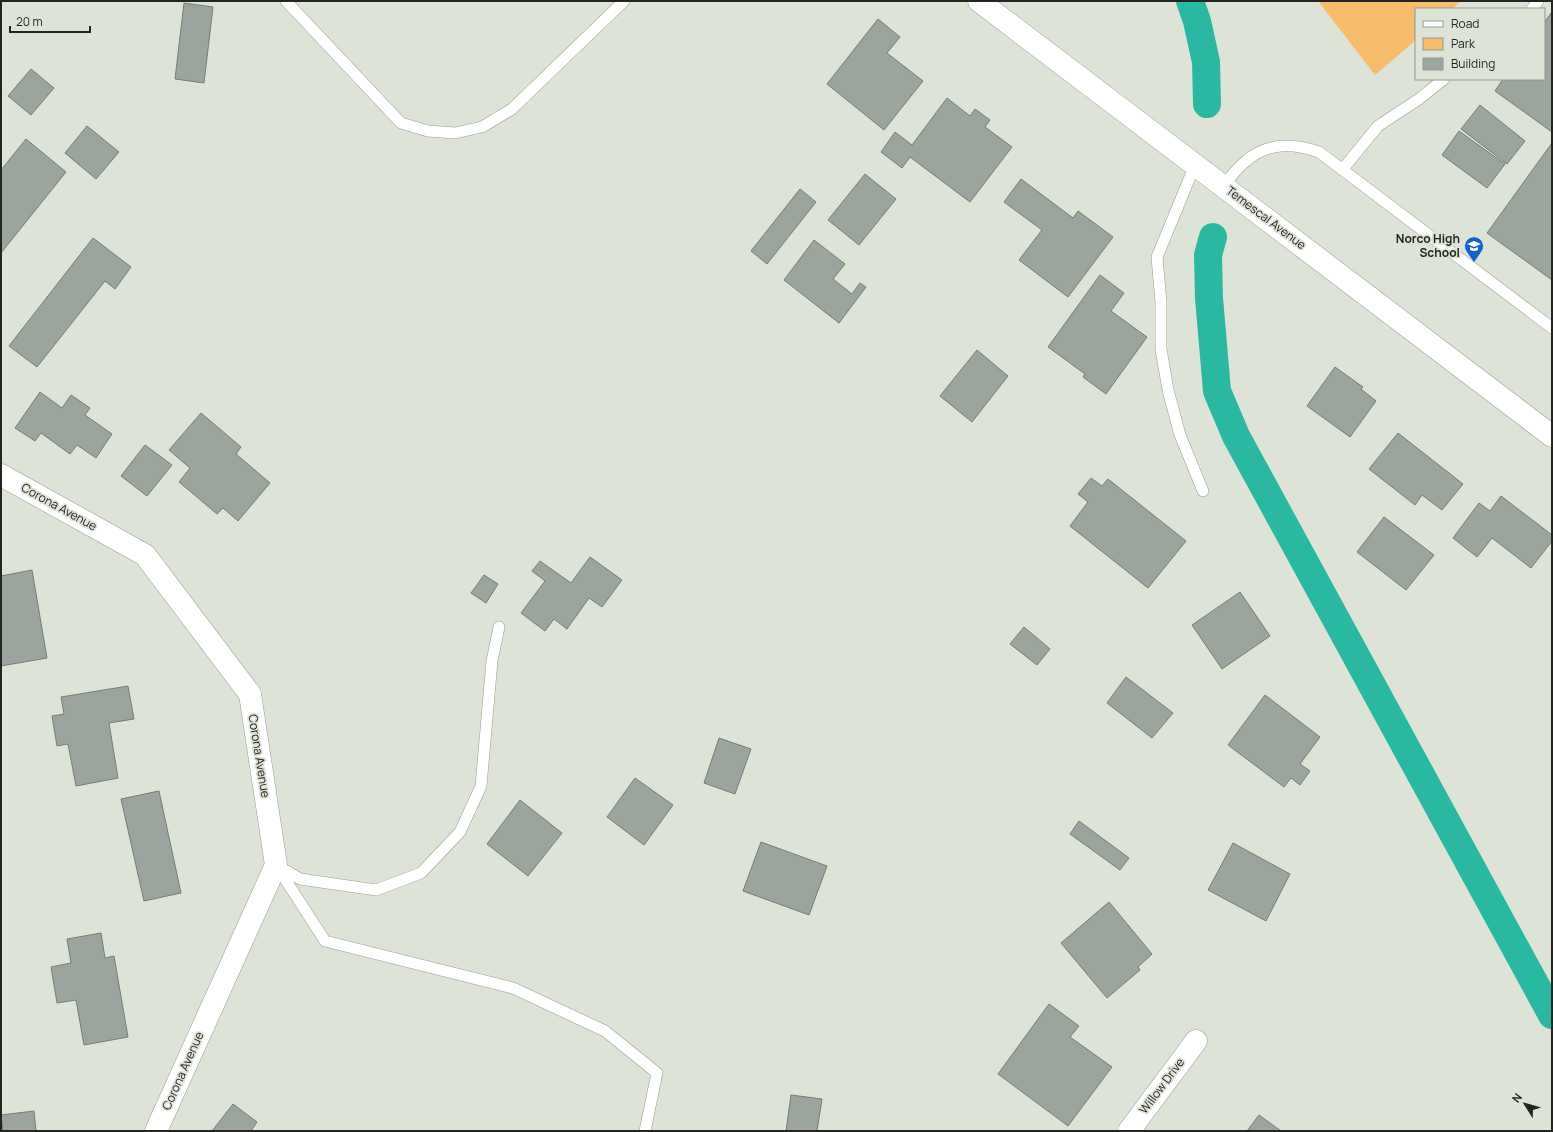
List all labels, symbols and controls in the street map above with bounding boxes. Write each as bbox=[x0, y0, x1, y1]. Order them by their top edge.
scale bar bbox=[10, 8, 90, 34]
legend bbox=[1415, 8, 1545, 80]
text: 20 m bbox=[16, 13, 43, 30]
text: Road bbox=[1451, 15, 1479, 32]
text: Park bbox=[1451, 35, 1476, 52]
text: Building bbox=[1451, 55, 1495, 72]
street label: Temescal Avenue bbox=[1223, 182, 1310, 253]
place label: Norco High School bbox=[1396, 230, 1460, 261]
school or university icon: Norco High School bbox=[1463, 235, 1485, 263]
street label: Corona Avenue bbox=[18, 479, 100, 534]
street label: Corona Avenue bbox=[245, 713, 274, 799]
street label: Corona Avenue bbox=[158, 1029, 207, 1113]
street label: Willow Drive bbox=[1135, 1054, 1188, 1117]
north arrow bbox=[1505, 1084, 1545, 1124]
text: N bbox=[1508, 1090, 1525, 1105]

